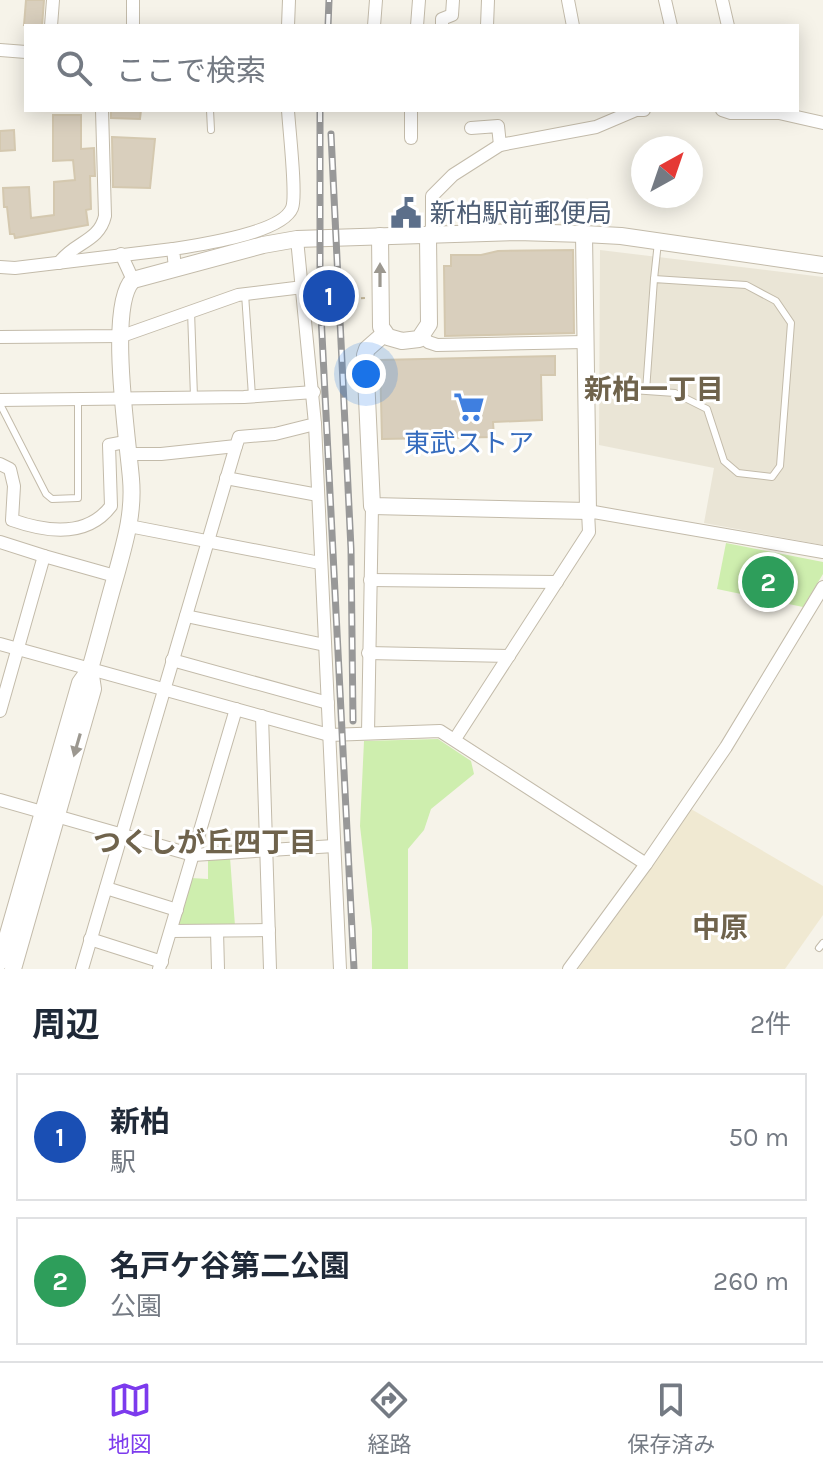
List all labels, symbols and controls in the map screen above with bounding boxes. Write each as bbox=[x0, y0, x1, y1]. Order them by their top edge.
search box bbox=[24, 24, 799, 112]
icon: search bbox=[52, 46, 96, 90]
text: ここで検索 bbox=[116, 53, 266, 89]
north arrow bbox=[631, 136, 703, 208]
public building icon: 新柏駅前郵便局 bbox=[389, 196, 423, 230]
place label: 新柏駅前郵便局 bbox=[430, 198, 612, 229]
one-way arrow bbox=[374, 262, 386, 287]
pin: 1 bbox=[303, 266, 355, 326]
your location bbox=[346, 354, 386, 394]
district label: 新柏一丁目 bbox=[584, 373, 724, 406]
supermarket icon: 東武ストア bbox=[452, 390, 486, 424]
place label: 東武ストア bbox=[404, 428, 534, 459]
pin: 2 bbox=[742, 552, 794, 612]
one-way arrow bbox=[70, 733, 83, 757]
district label: つくしが丘四丁目 bbox=[93, 826, 317, 859]
district label: 中原 bbox=[692, 911, 748, 944]
text: 周辺 bbox=[32, 1005, 100, 1045]
text: 2件 bbox=[750, 1009, 791, 1040]
text: 新柏 bbox=[110, 1104, 170, 1140]
text: 1 bbox=[55, 1122, 65, 1153]
text: 50 m bbox=[728, 1122, 789, 1153]
text: 駅 bbox=[110, 1147, 136, 1178]
text: 名戸ケ谷第二公園 bbox=[110, 1248, 350, 1284]
text: 2 bbox=[52, 1266, 68, 1297]
text: 260 m bbox=[713, 1266, 789, 1297]
text: 公園 bbox=[110, 1291, 162, 1322]
tab: 地図 bbox=[108, 1378, 152, 1458]
tab: 経路 bbox=[367, 1378, 411, 1458]
tab: 保存済み bbox=[627, 1378, 715, 1458]

